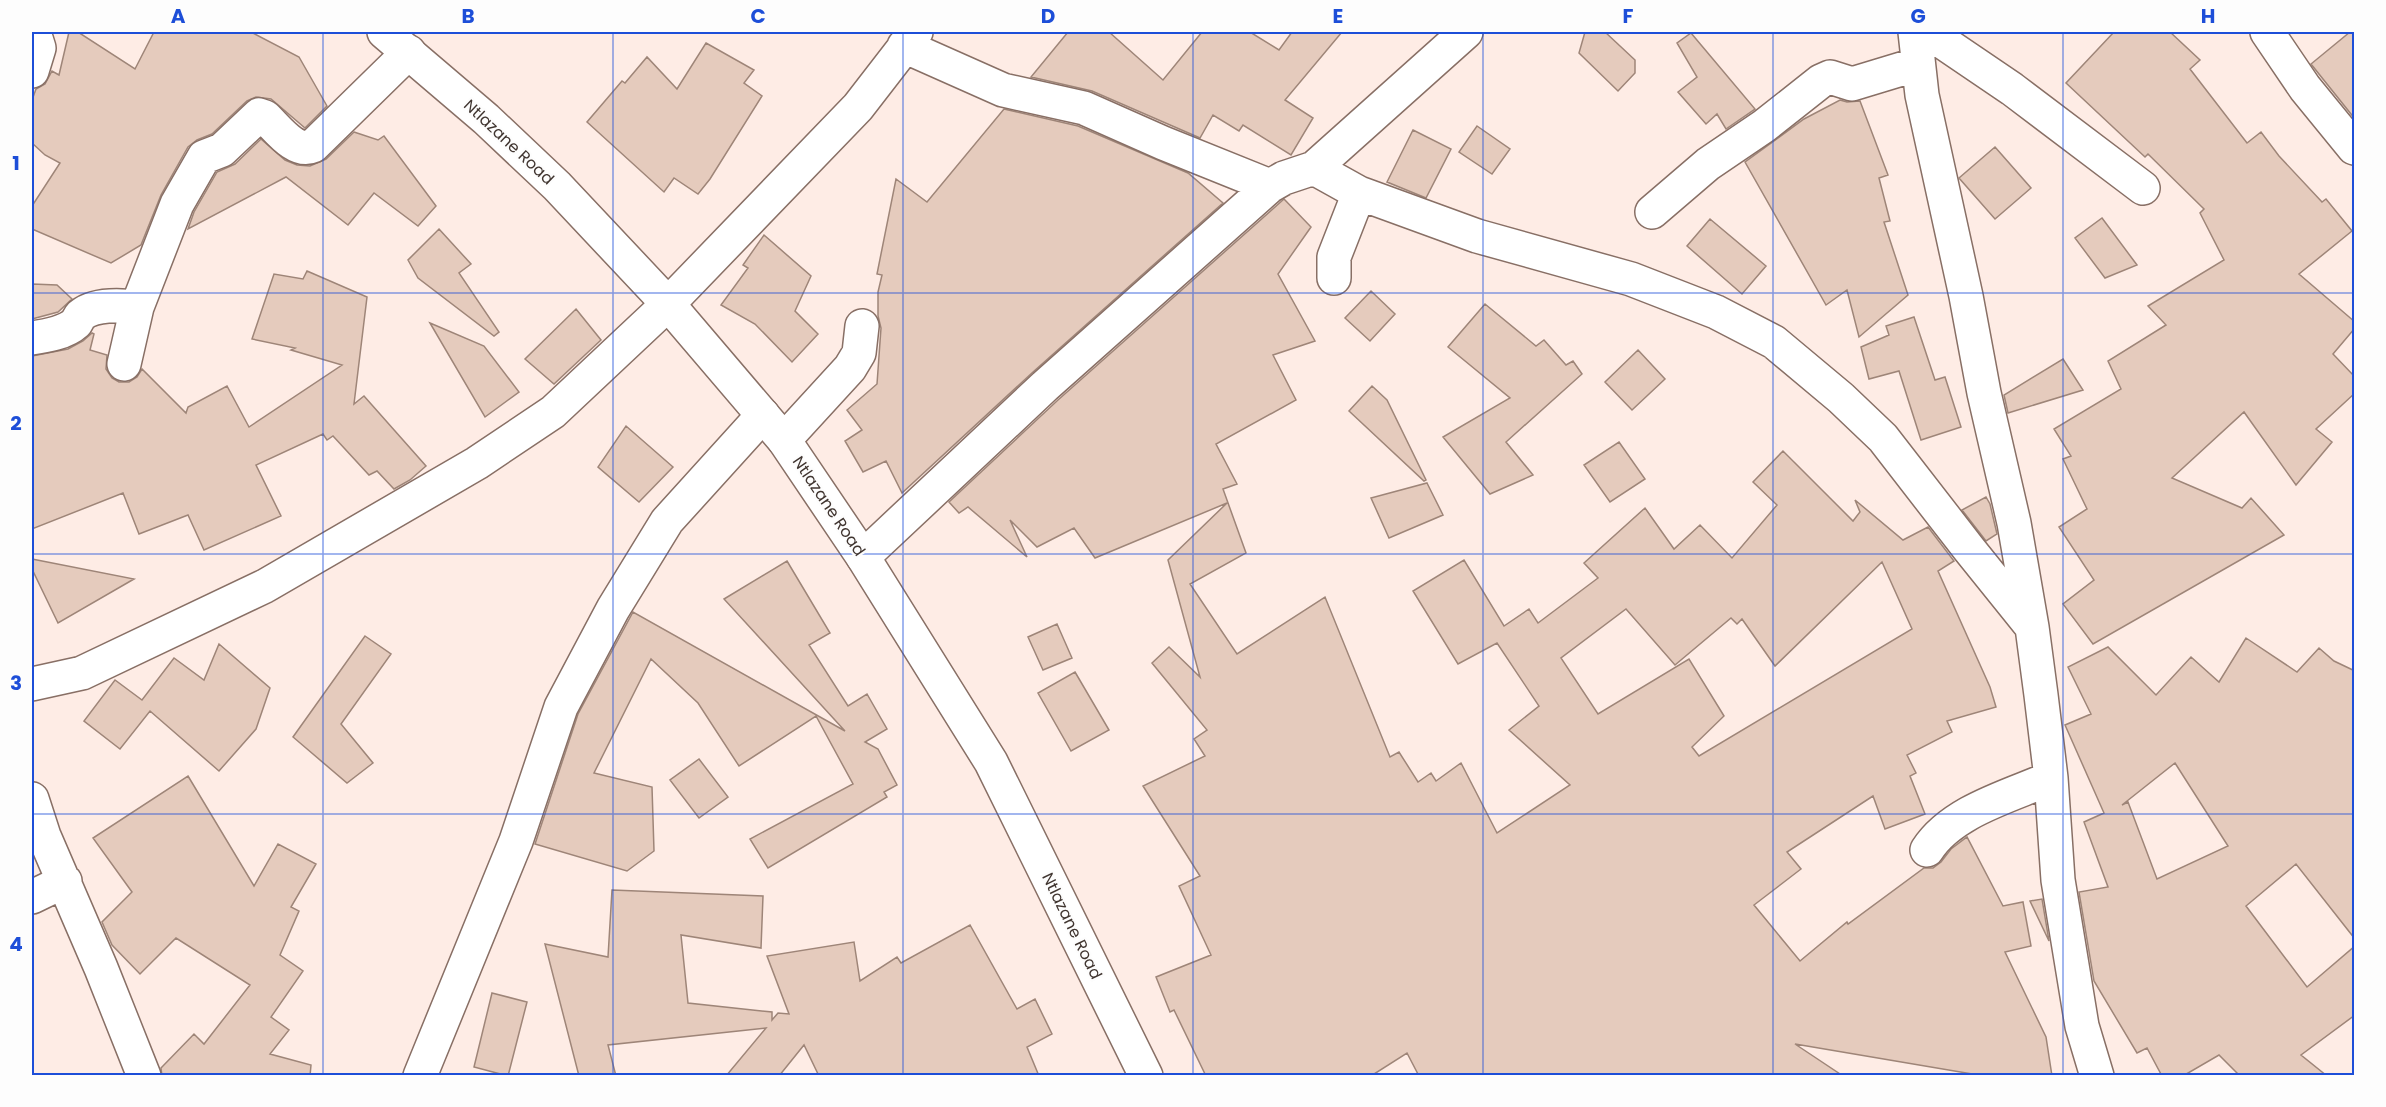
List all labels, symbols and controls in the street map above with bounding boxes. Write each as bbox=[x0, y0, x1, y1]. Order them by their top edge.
text: A bbox=[171, 2, 186, 30]
text: B bbox=[461, 2, 475, 30]
text: C bbox=[750, 2, 766, 30]
text: D bbox=[1041, 2, 1055, 30]
text: E bbox=[1333, 2, 1343, 30]
text: F bbox=[1623, 2, 1634, 30]
text: G bbox=[1910, 2, 1926, 30]
text: H bbox=[2201, 2, 2215, 30]
street label: Ntlazane Road bbox=[459, 94, 559, 190]
text: 1 bbox=[12, 149, 20, 177]
text: 2 bbox=[10, 409, 22, 437]
street label: Ntlazane Road bbox=[787, 452, 871, 560]
text: 3 bbox=[10, 669, 22, 697]
street label: Ntlazane Road bbox=[1036, 869, 1108, 983]
text: 4 bbox=[9, 930, 23, 958]

